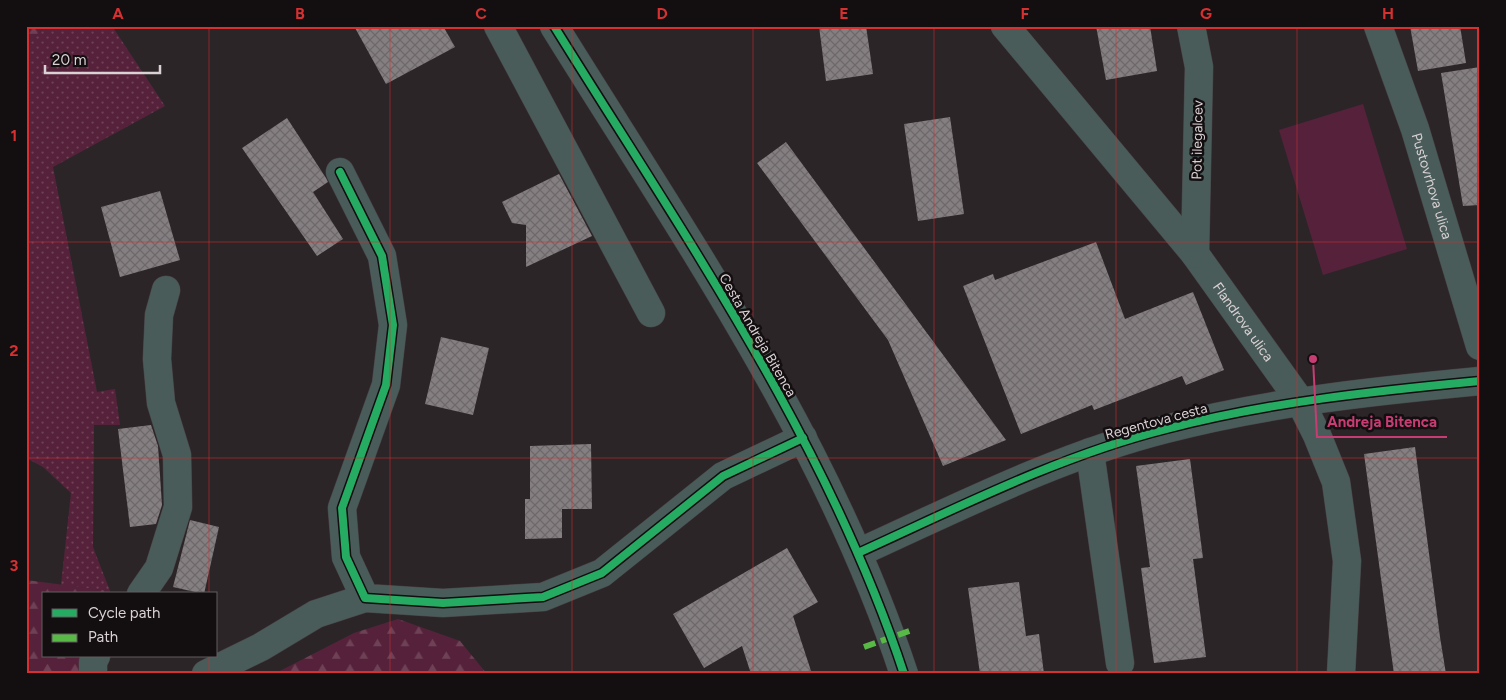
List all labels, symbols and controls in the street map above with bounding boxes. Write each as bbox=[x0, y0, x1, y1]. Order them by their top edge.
text: A bbox=[112, 4, 124, 23]
text: B bbox=[295, 4, 305, 23]
text: C bbox=[475, 4, 487, 23]
text: D bbox=[656, 4, 668, 23]
text: E bbox=[839, 4, 849, 23]
text: F bbox=[1021, 4, 1030, 23]
text: G bbox=[1200, 4, 1212, 23]
text: H bbox=[1382, 4, 1394, 23]
scale bar bbox=[45, 42, 160, 74]
text: 20 m bbox=[52, 51, 86, 69]
street label: Pot ilegalcev bbox=[1188, 99, 1207, 180]
text: 1 bbox=[11, 126, 17, 145]
street label: Pustovrhova ulica bbox=[1408, 131, 1456, 241]
street label: Cesta Andreja Bitenca bbox=[715, 271, 800, 400]
street label: Flandrova ulica bbox=[1209, 279, 1277, 365]
text: 2 bbox=[9, 341, 19, 360]
street label: Regentova cesta bbox=[1103, 400, 1209, 443]
callout: Andreja Bitenca bbox=[1317, 407, 1447, 437]
text: Andreja Bitenca bbox=[1327, 413, 1437, 431]
text: 3 bbox=[10, 556, 19, 575]
legend bbox=[42, 592, 218, 658]
text: Cycle path bbox=[88, 604, 160, 622]
text: Path bbox=[88, 628, 118, 646]

